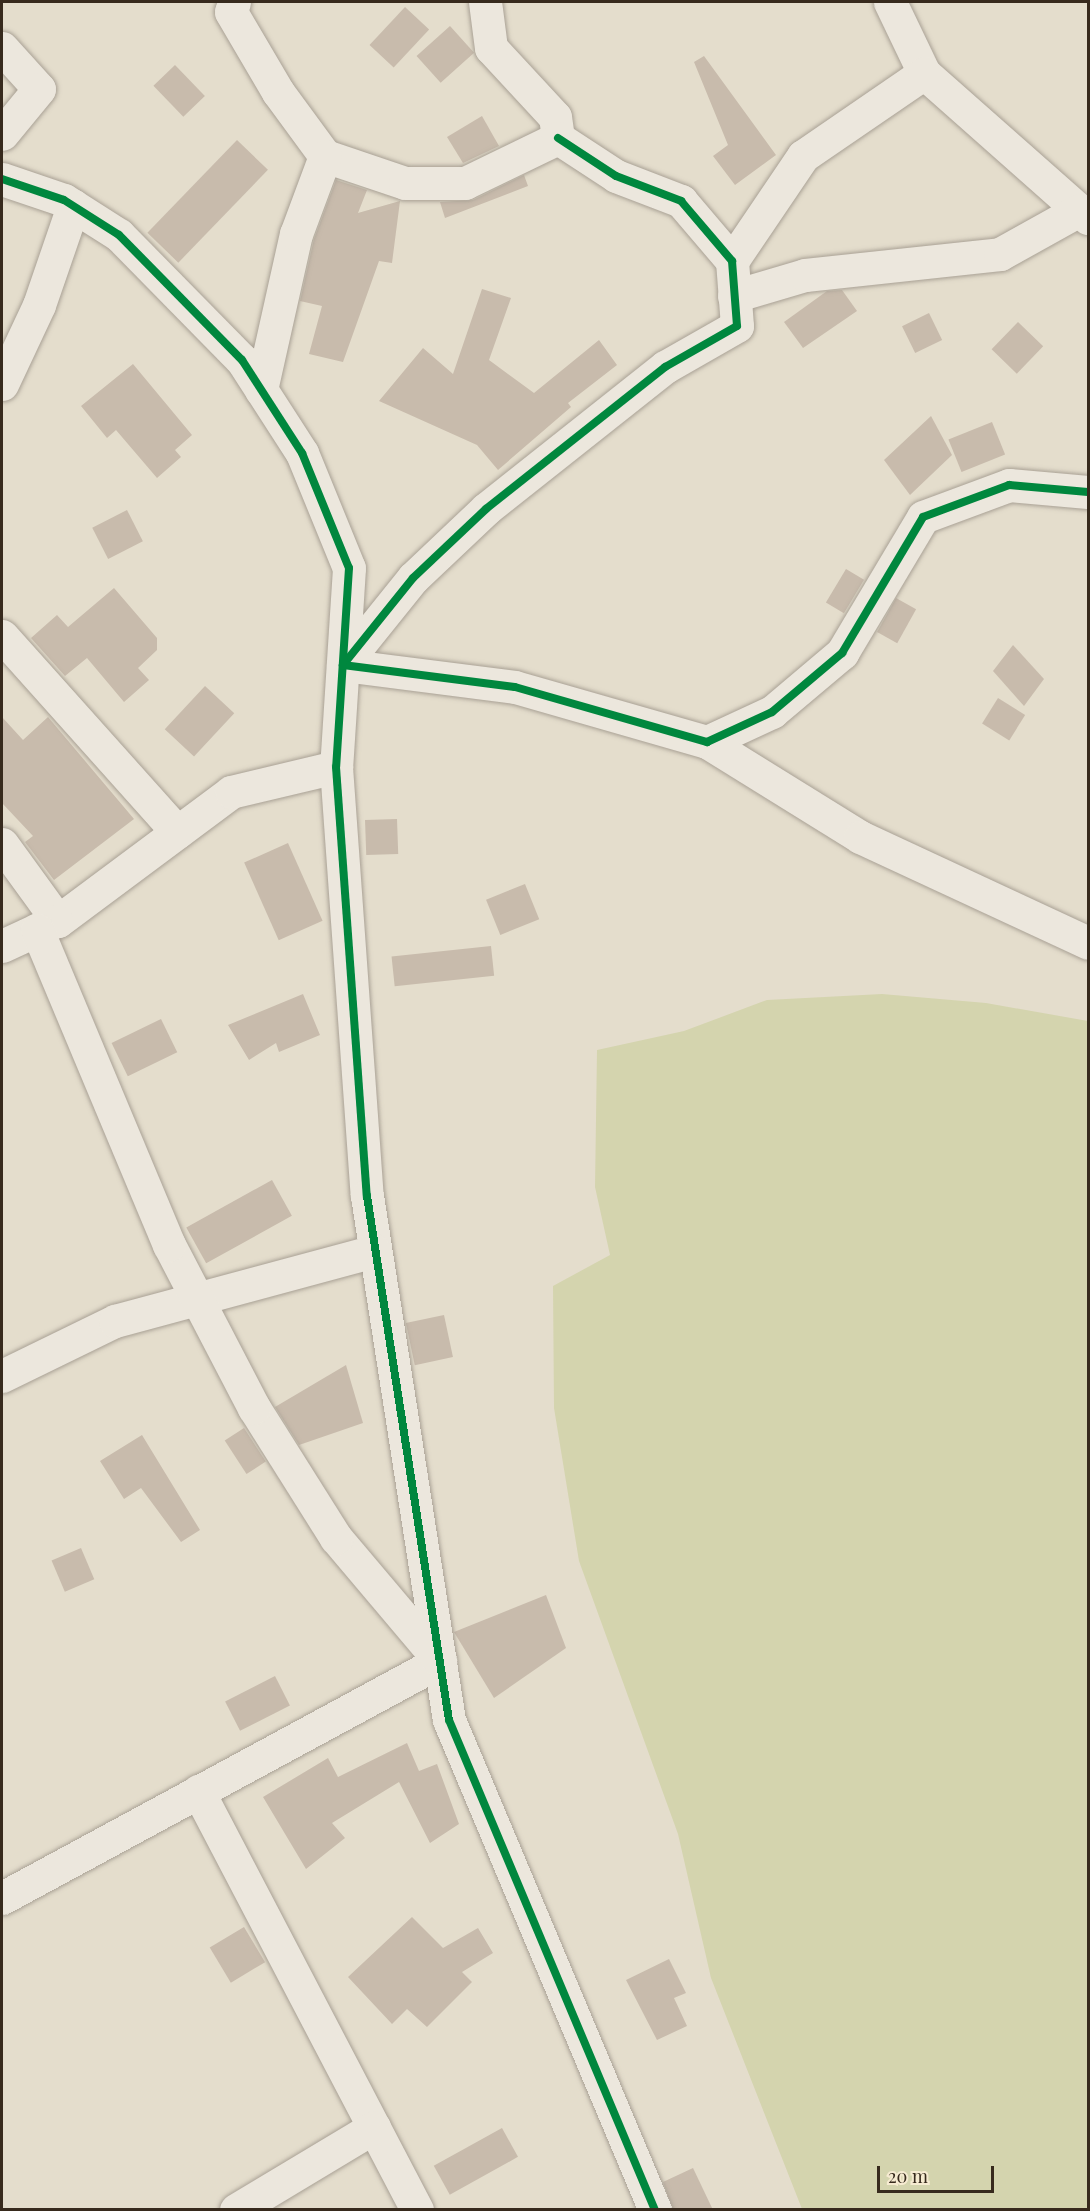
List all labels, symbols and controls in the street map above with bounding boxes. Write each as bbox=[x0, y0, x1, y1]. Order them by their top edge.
scale bar bbox=[880, 2154, 997, 2192]
text: 20 m bbox=[888, 2164, 928, 2188]

